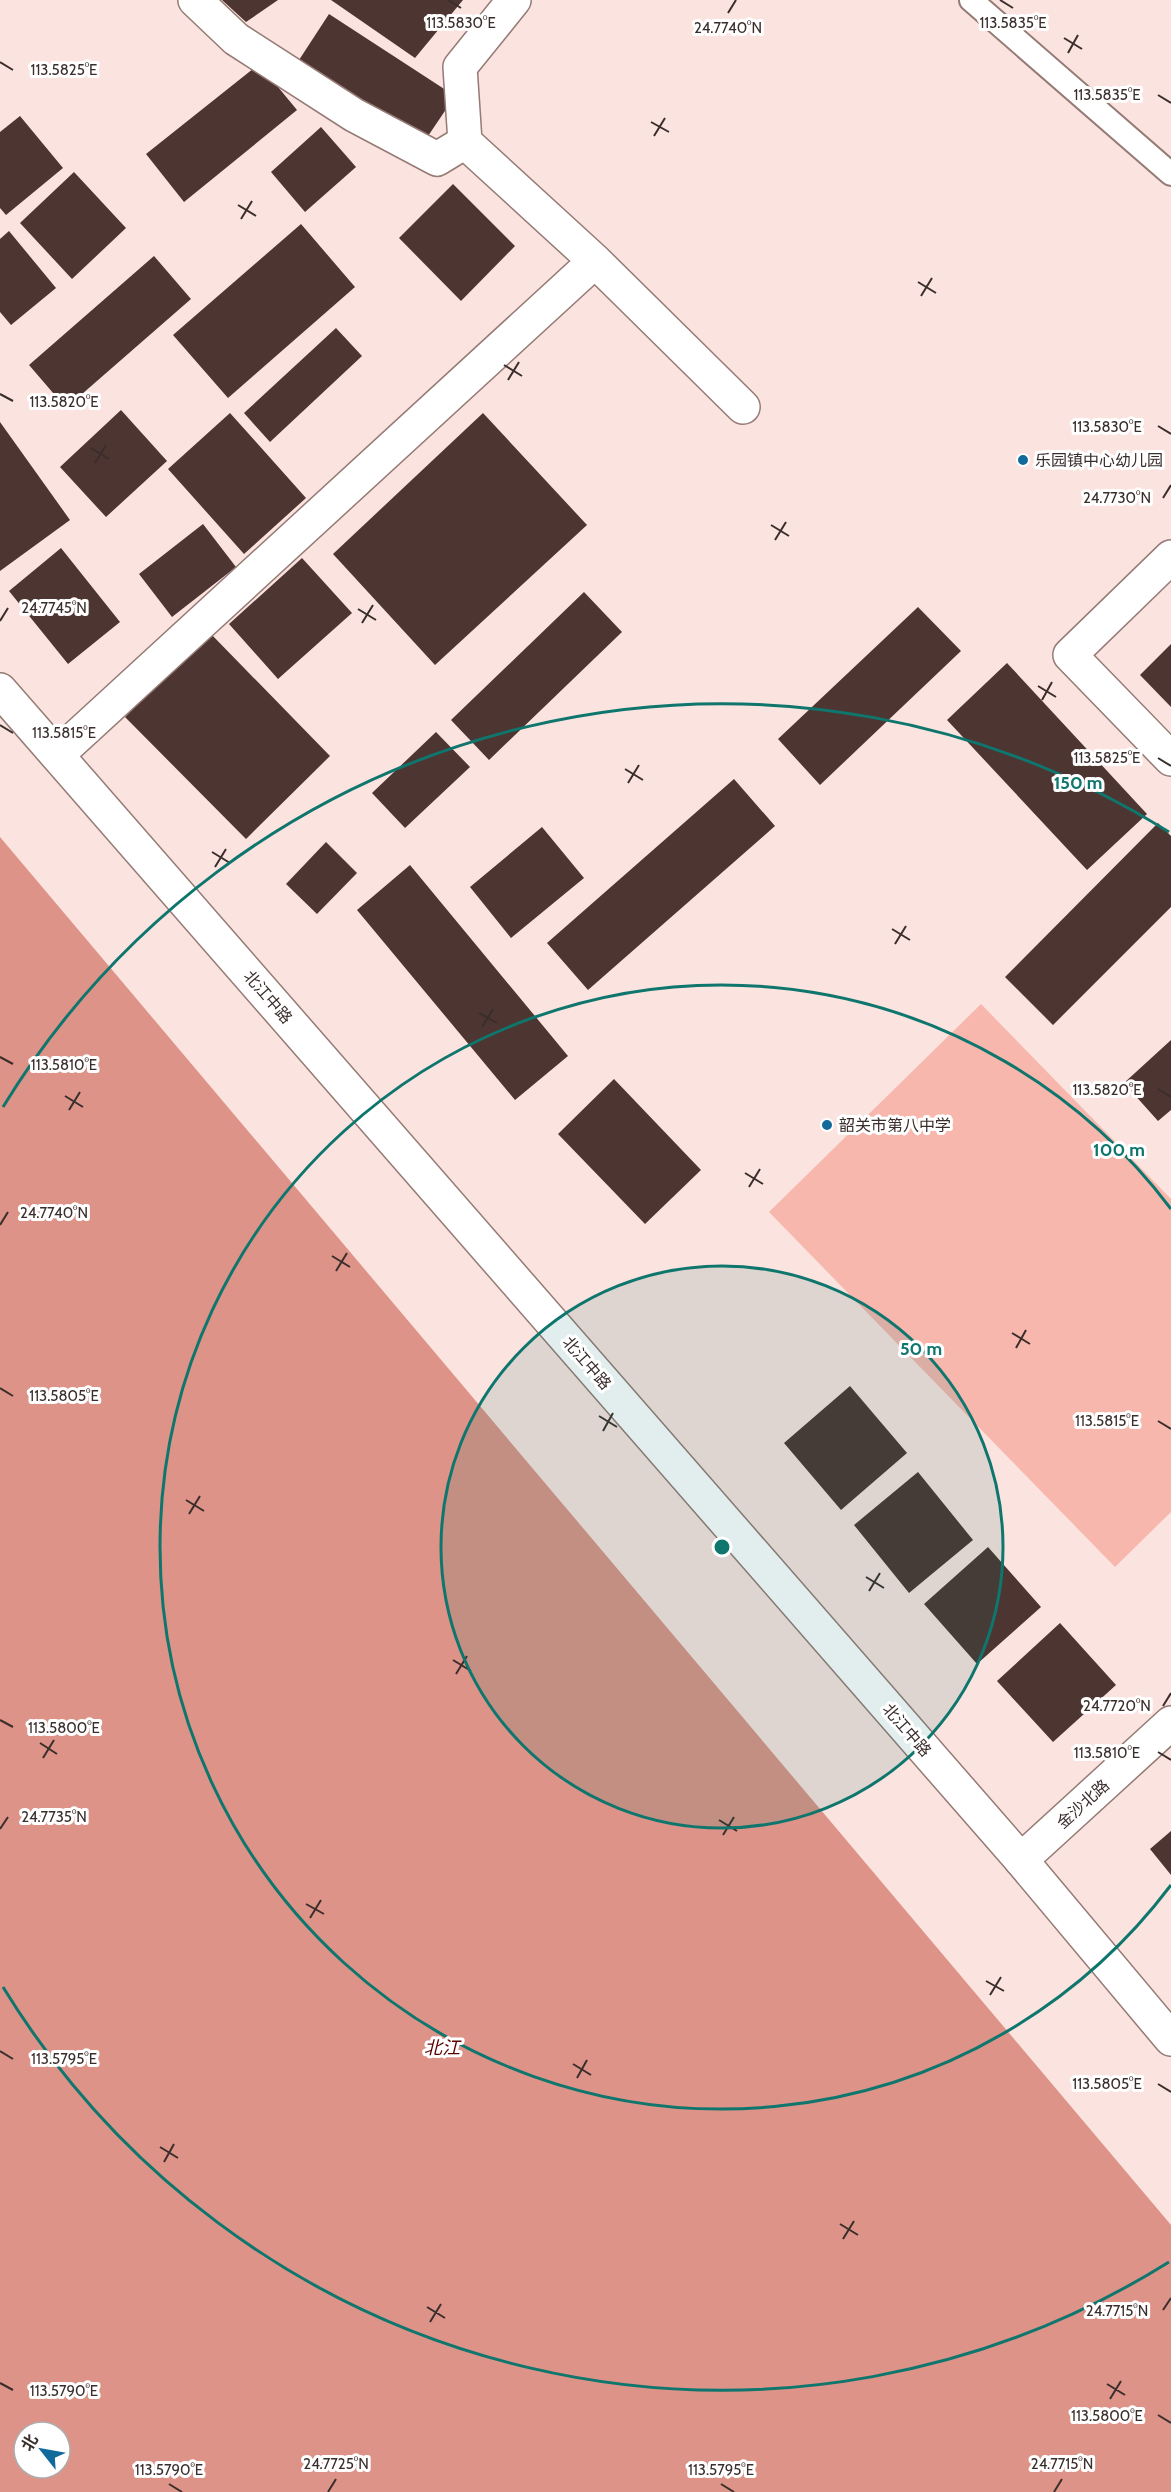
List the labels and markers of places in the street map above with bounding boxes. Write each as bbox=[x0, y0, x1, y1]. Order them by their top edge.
place label: 乐园镇中心幼儿园 bbox=[1035, 451, 1163, 470]
marker: 乐园镇中心幼儿园 bbox=[1016, 453, 1030, 467]
place label: 韶关市第八中学 bbox=[839, 1116, 951, 1135]
marker: 韶关市第八中学 bbox=[820, 1118, 834, 1132]
centre of rings bbox=[712, 1537, 732, 1557]

